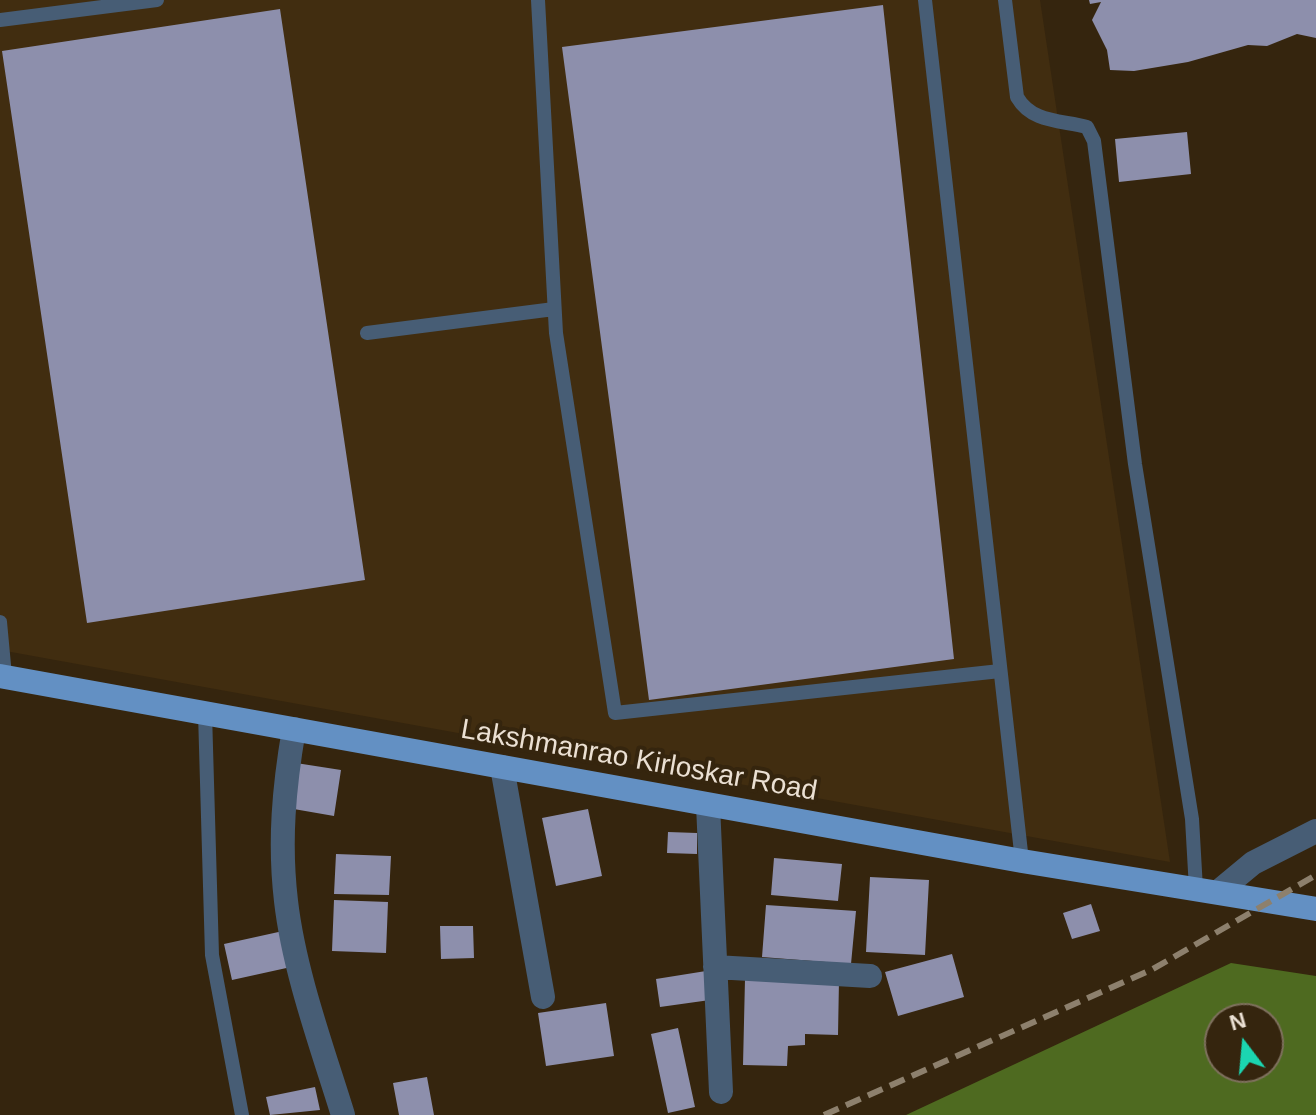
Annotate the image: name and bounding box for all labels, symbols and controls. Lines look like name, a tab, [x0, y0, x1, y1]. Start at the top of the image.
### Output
street label: Lakshmanrao Kirloskar Road	[458, 713, 820, 809]
north arrow	[1204, 1003, 1284, 1083]
text: N	[1227, 1007, 1249, 1036]

